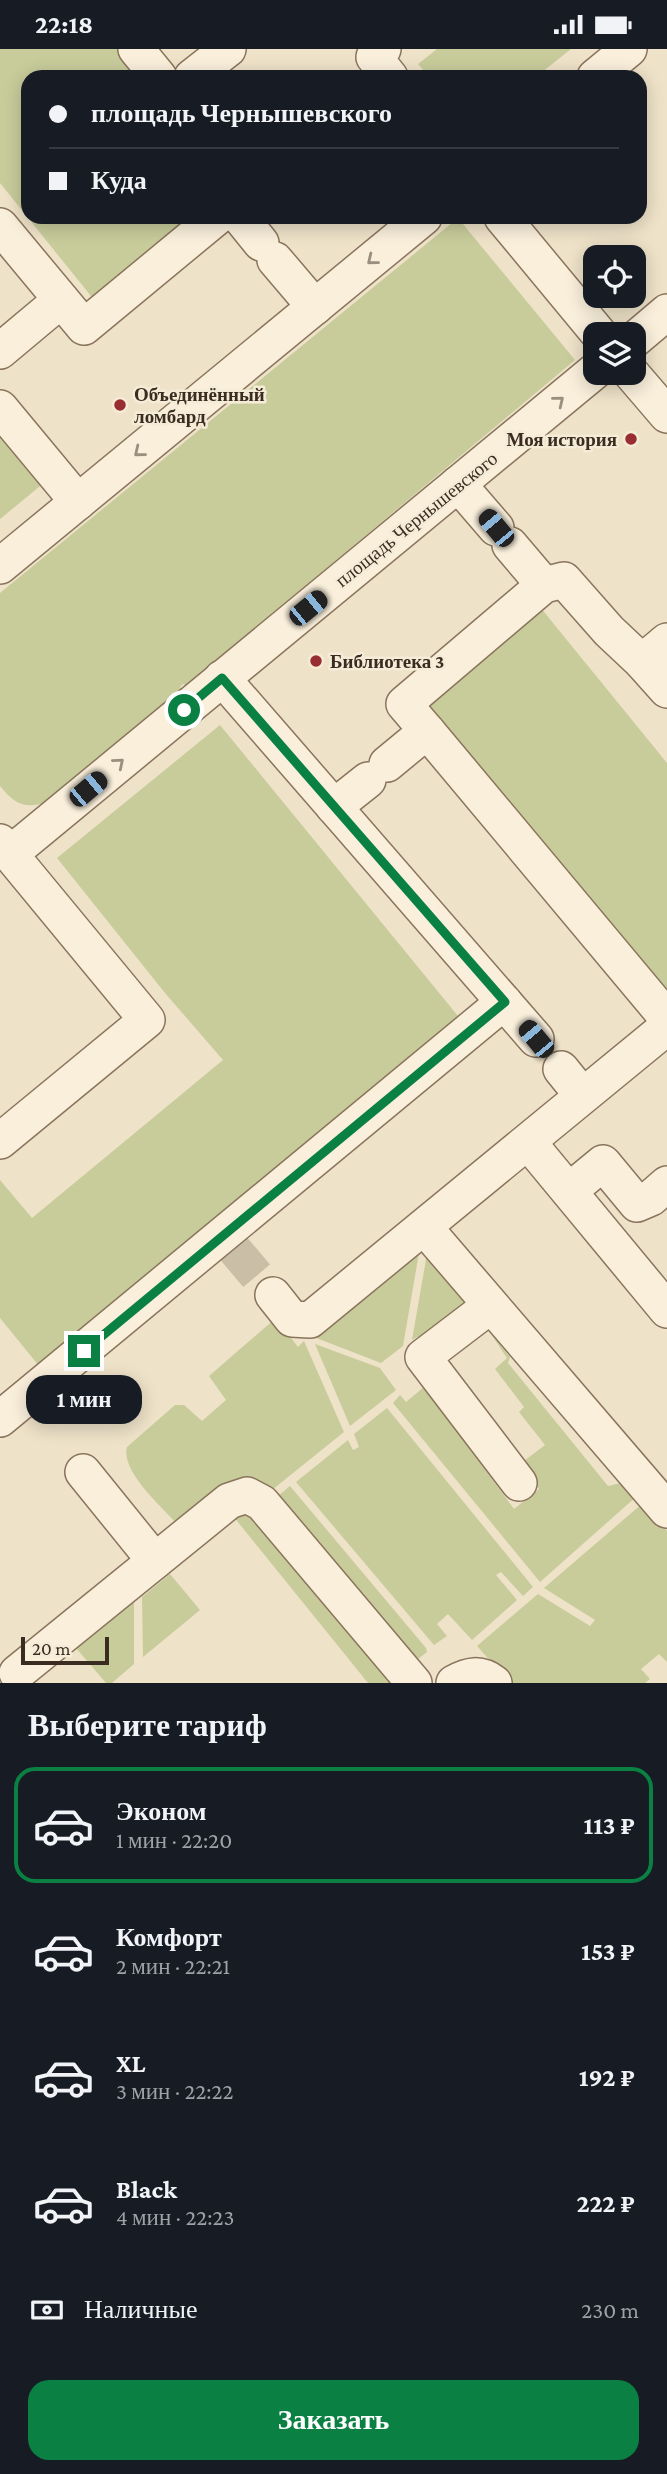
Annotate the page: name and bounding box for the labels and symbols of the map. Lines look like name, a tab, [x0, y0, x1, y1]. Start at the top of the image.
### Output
one-way arrow	[367, 252, 379, 265]
place label: Объединённый ломбард	[134, 384, 265, 427]
marker: Объединённый ломбард	[112, 397, 128, 413]
one-way arrow	[551, 397, 564, 409]
place label: Моя история	[506, 429, 617, 450]
marker: Моя история	[623, 431, 639, 447]
one-way arrow	[135, 444, 148, 456]
street label: площадь Чернышевского	[331, 448, 502, 591]
car	[475, 505, 518, 551]
car	[286, 587, 331, 629]
place label: Библиотека 3	[330, 651, 444, 672]
marker: Библиотека 3	[308, 653, 324, 669]
route start	[168, 694, 200, 726]
one-way arrow	[111, 759, 123, 772]
car	[66, 767, 111, 811]
car	[515, 1016, 558, 1062]
route end	[68, 1335, 100, 1367]
callout: 1 мин	[26, 1375, 142, 1425]
scale bar	[21, 1634, 108, 1666]

